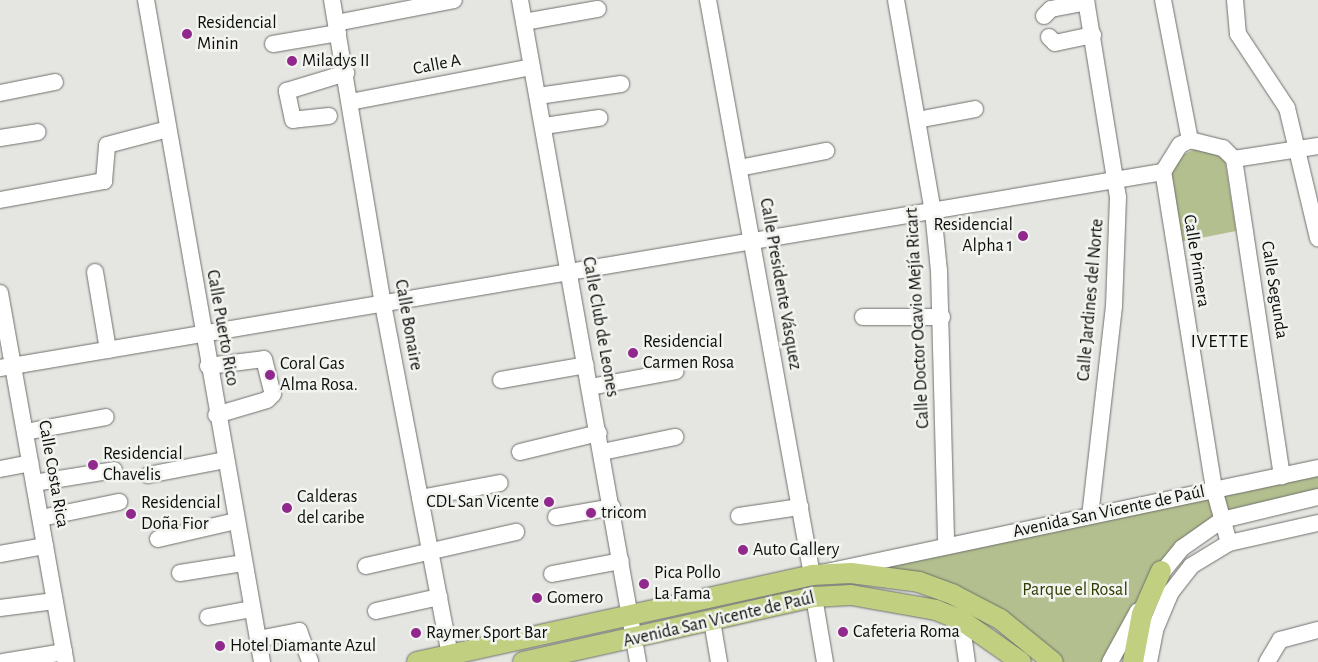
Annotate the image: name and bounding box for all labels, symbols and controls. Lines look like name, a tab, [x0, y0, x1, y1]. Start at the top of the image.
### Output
place label: Residencial Minin	[197, 13, 277, 56]
marker: Residencial Minin	[181, 28, 193, 40]
place label: Miladys II	[302, 50, 370, 72]
street label: Calle A	[411, 50, 463, 80]
marker: Miladys II	[286, 55, 298, 67]
street label: Calle Presidente Vásquez	[754, 196, 806, 372]
street label: Calle Doctor Ocavio Mejía Ricart	[901, 207, 935, 429]
street label: Calle Primera	[1178, 213, 1214, 309]
place label: Residencial Alpha 1	[933, 215, 1013, 258]
street label: Calle Jardines del Norte	[1073, 218, 1109, 382]
marker: Residencial Alpha 1	[1017, 230, 1029, 242]
street label: Calle Segunda	[1256, 240, 1292, 340]
street label: Calle Club de Leones	[577, 255, 623, 399]
street label: Calle Puerto Rico	[201, 268, 243, 388]
street label: Calle Bonaire	[389, 278, 427, 372]
district label: IVETTE	[1190, 331, 1250, 353]
place label: Residencial Carmen Rosa	[643, 332, 734, 374]
marker: Residencial Carmen Rosa	[627, 347, 639, 359]
place label: Coral Gas Alma Rosa.	[280, 354, 358, 396]
marker: Coral Gas Alma Rosa.	[264, 369, 276, 381]
street label: Calle Costa Rica	[33, 419, 73, 529]
place label: Residencial Chavelis	[103, 444, 183, 486]
marker: Residencial Chavelis	[87, 459, 99, 471]
street label: Avenida San Vicente de Paúl	[1011, 481, 1207, 543]
place label: Calderas del caribe	[297, 487, 365, 530]
place label: CDL San Vicente	[426, 491, 539, 513]
place label: Residencial Doña Fior	[141, 493, 221, 536]
marker: CDL San Vicente	[543, 496, 555, 508]
marker: Calderas del caribe	[281, 502, 293, 514]
place label: tricom	[601, 502, 647, 524]
marker: tricom	[585, 507, 597, 519]
marker: Residencial Doña Fior	[125, 508, 137, 520]
place label: Auto Gallery	[753, 539, 839, 561]
marker: Auto Gallery	[737, 544, 749, 556]
place label: Pica Pollo La Fama	[654, 563, 721, 606]
marker: Pica Pollo La Fama	[638, 578, 650, 590]
park label: Parque el Rosal	[1022, 579, 1128, 601]
place label: Gomero	[547, 587, 603, 609]
street label: Avenida San Vicente de Paúl	[621, 587, 817, 653]
marker: Gomero	[531, 592, 543, 604]
place label: Cafeteria Roma	[853, 621, 960, 643]
place label: Raymer Sport Bar	[426, 622, 547, 644]
marker: Cafeteria Roma	[837, 626, 849, 638]
marker: Raymer Sport Bar	[410, 627, 422, 639]
place label: Hotel Diamante Azul	[230, 635, 376, 657]
marker: Hotel Diamante Azul	[214, 640, 226, 652]

